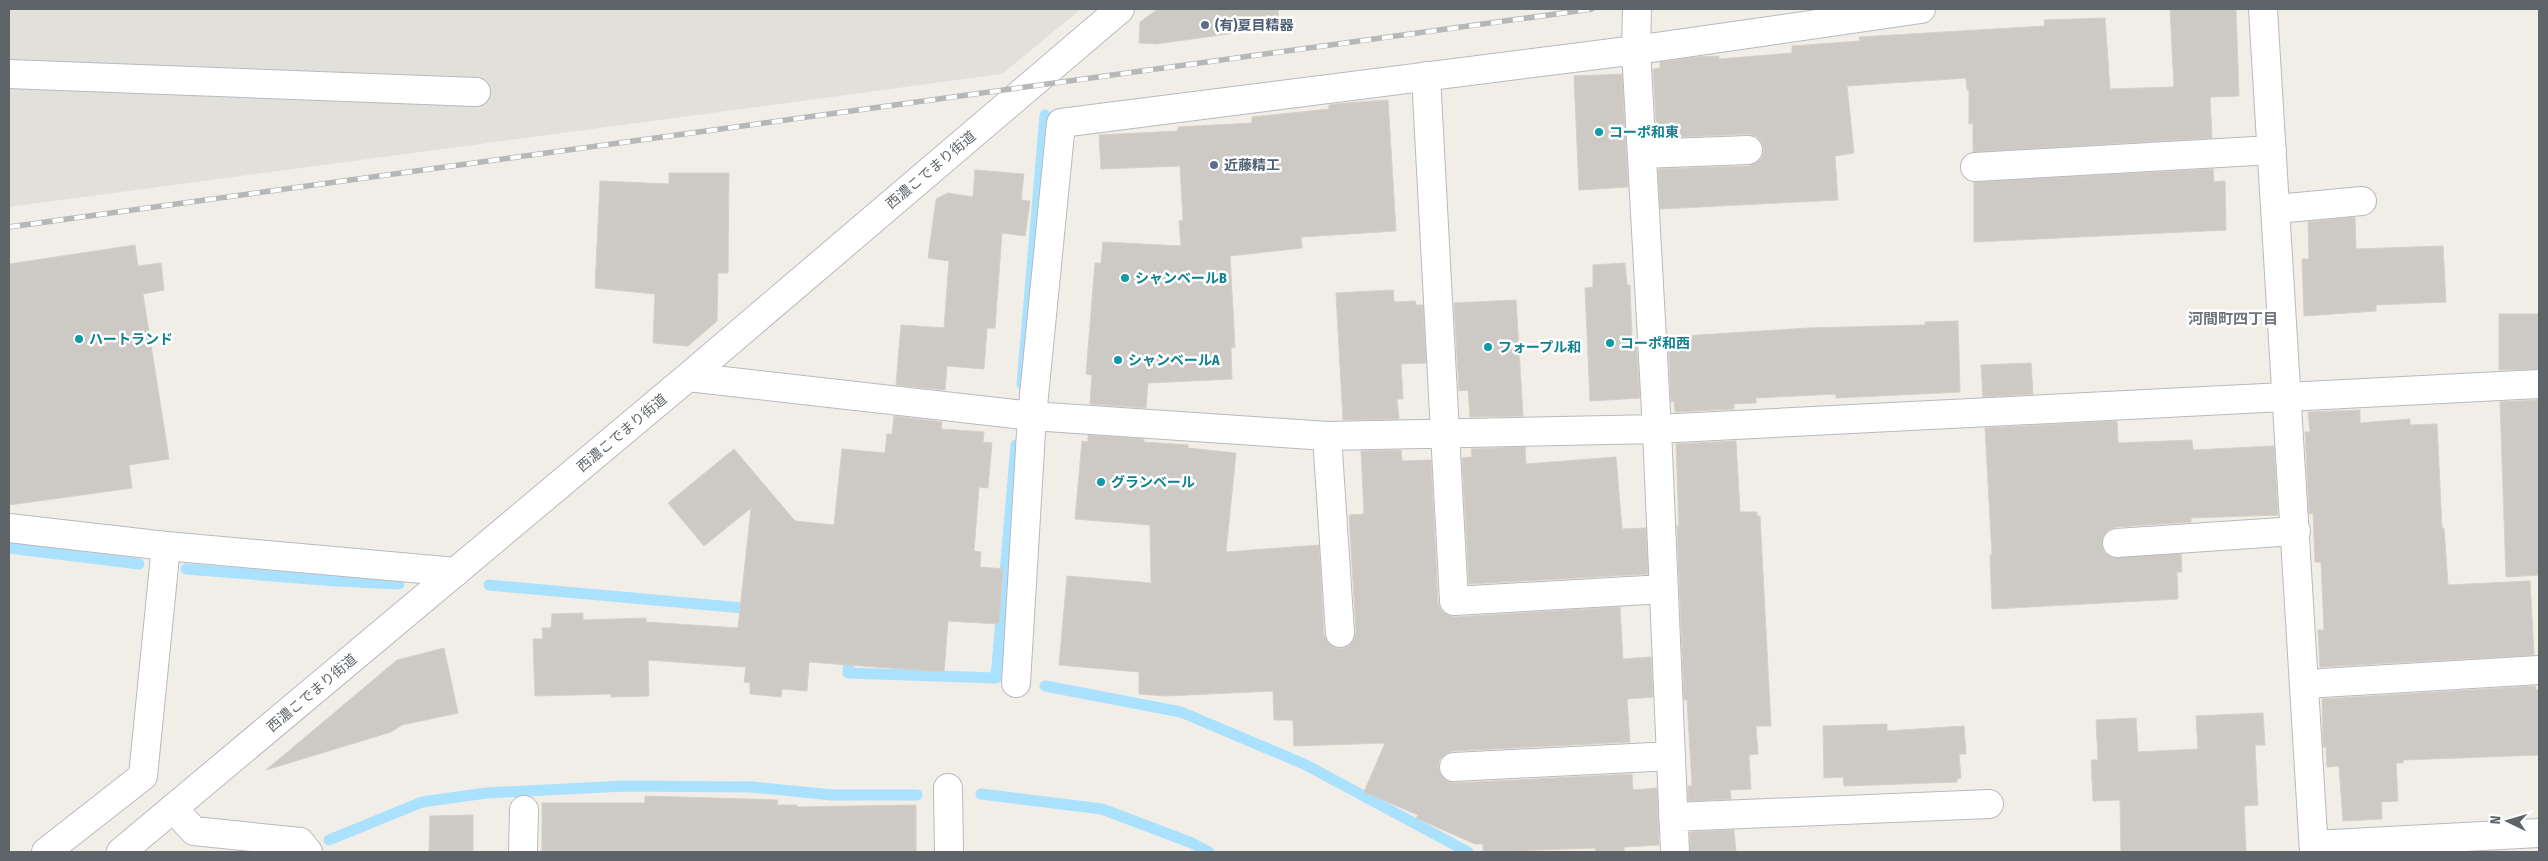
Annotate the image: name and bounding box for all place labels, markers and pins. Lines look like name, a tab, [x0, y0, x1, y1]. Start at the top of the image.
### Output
place label: (有)夏目精器	[1215, 17, 1294, 34]
marker: (有)夏目精器	[1199, 19, 1211, 31]
place label: コーポ和東	[1609, 124, 1679, 141]
marker: コーポ和東	[1593, 126, 1605, 138]
place label: 近藤精工	[1224, 157, 1280, 174]
marker: 近藤精工	[1208, 159, 1220, 171]
place label: シャンベールB	[1135, 270, 1227, 287]
marker: シャンベールB	[1119, 272, 1131, 284]
place label: ハートランド	[89, 331, 173, 348]
marker: ハートランド	[73, 333, 85, 345]
place label: コーポ和西	[1620, 335, 1690, 352]
marker: コーポ和西	[1604, 337, 1616, 349]
place label: フォープル和	[1498, 339, 1581, 356]
marker: フォープル和	[1482, 341, 1494, 353]
place label: シャンベールA	[1128, 352, 1220, 369]
marker: シャンベールA	[1112, 354, 1124, 366]
place label: グランベール	[1111, 474, 1195, 491]
marker: グランベール	[1095, 476, 1107, 488]

